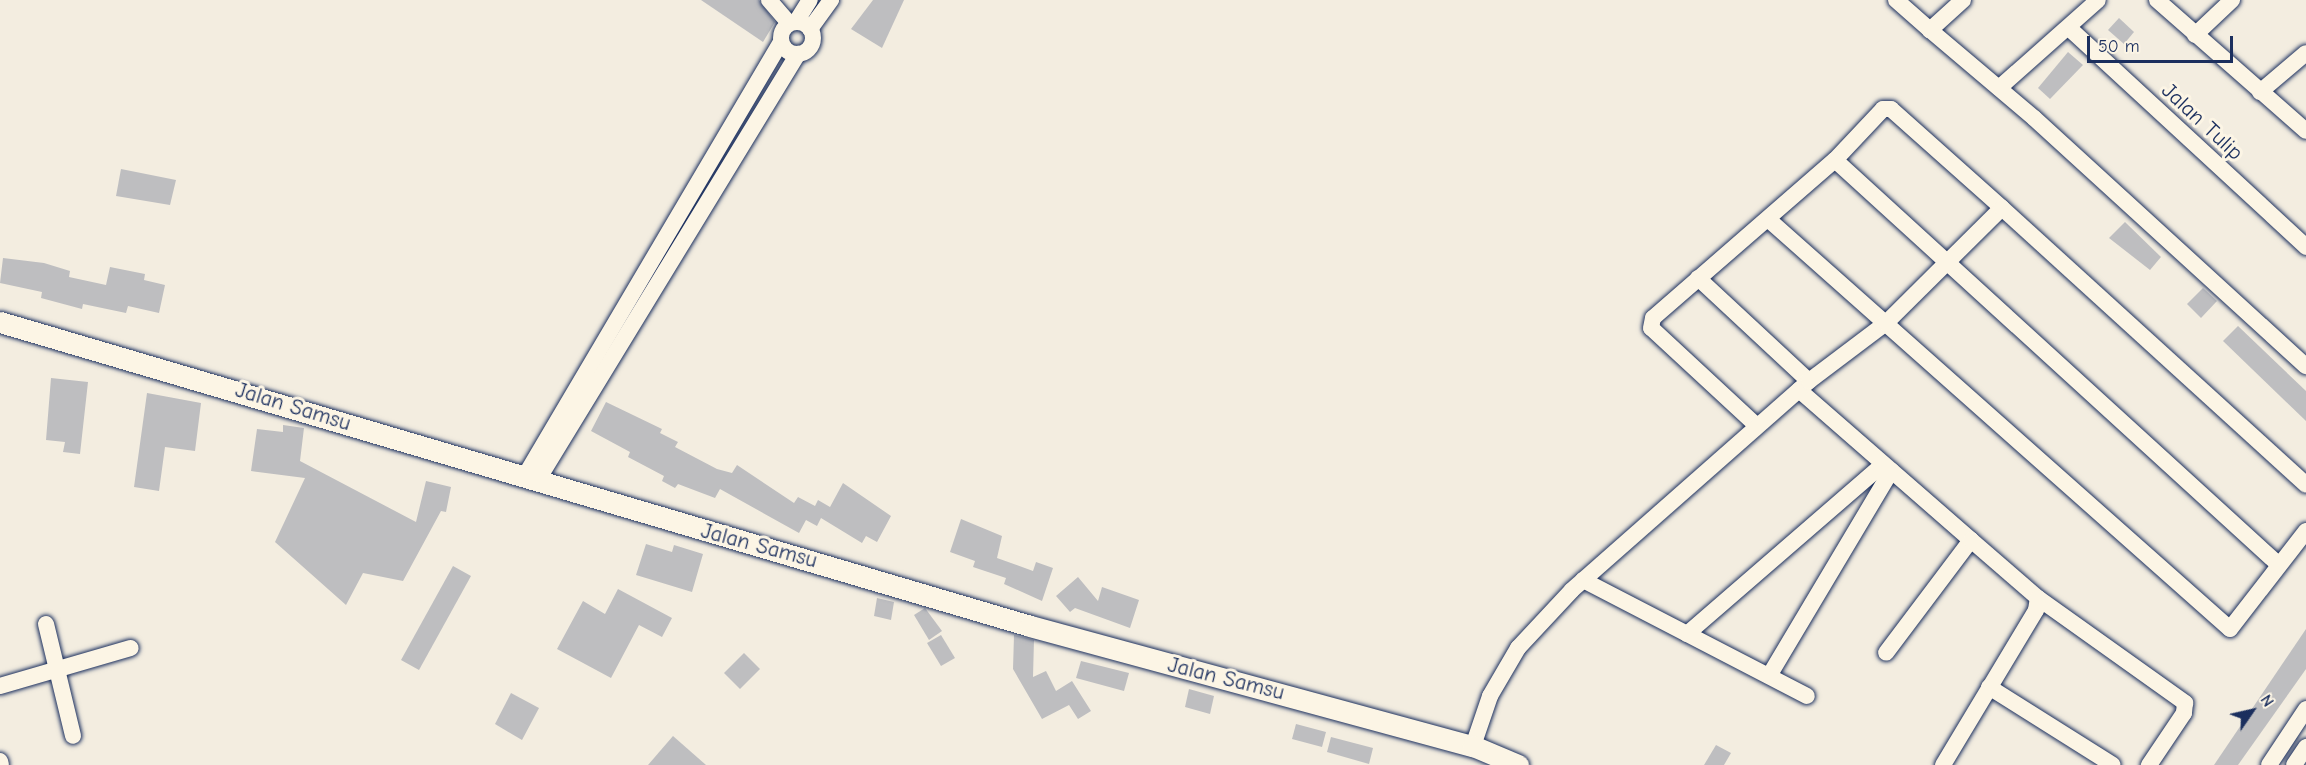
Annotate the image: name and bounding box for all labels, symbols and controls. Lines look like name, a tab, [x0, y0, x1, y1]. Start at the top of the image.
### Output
scale bar	[2090, 24, 2236, 62]
text: 50 m	[2098, 36, 2140, 57]
street label: Jalan Tulip	[2156, 78, 2248, 166]
street label: Jalan Samsu	[232, 377, 354, 437]
street label: Jalan Samsu	[698, 518, 820, 574]
street label: Jalan Samsu	[1165, 652, 1287, 706]
north arrow	[2222, 681, 2282, 741]
text: N	[2257, 692, 2277, 710]

